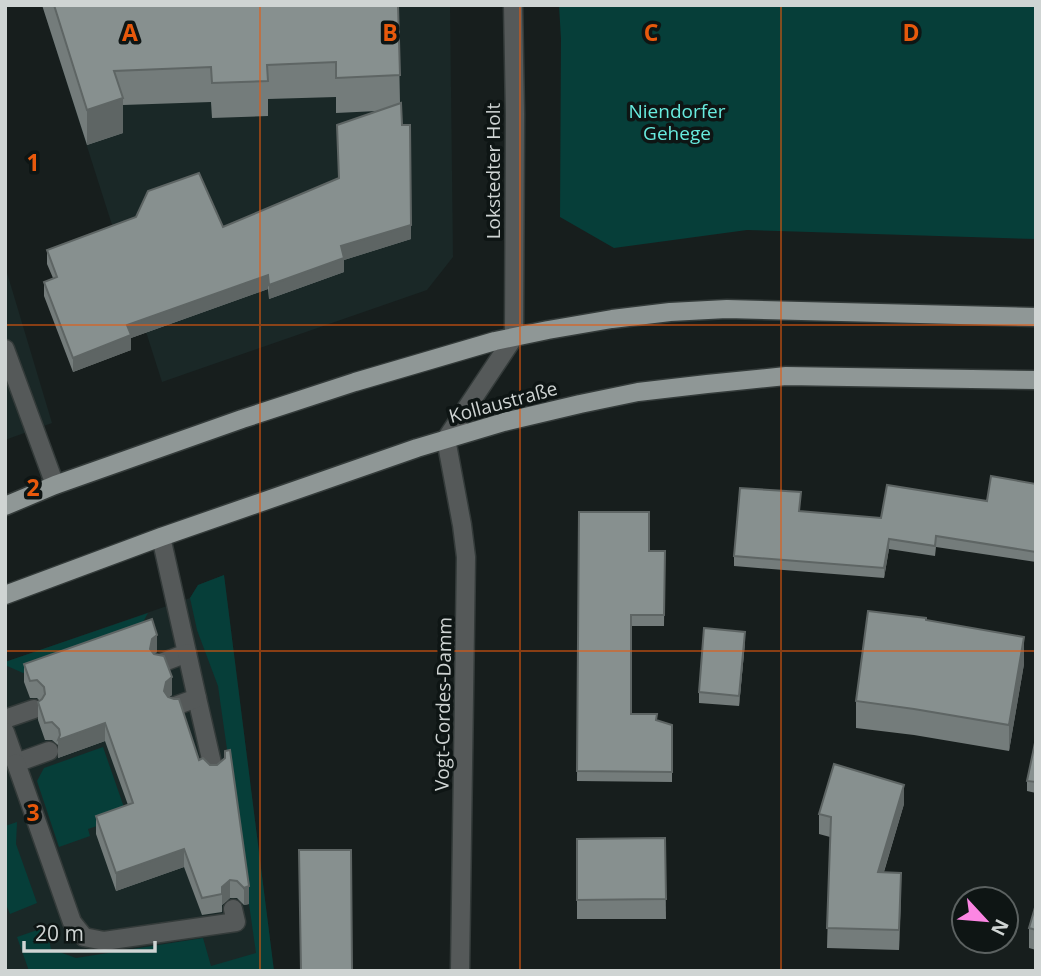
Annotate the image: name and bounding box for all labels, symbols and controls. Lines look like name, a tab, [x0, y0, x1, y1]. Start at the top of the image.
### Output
text: A	[122, 16, 138, 48]
text: B	[382, 16, 398, 48]
text: C	[644, 16, 658, 48]
text: D	[902, 16, 920, 48]
park label: Niendorfer Gehege	[628, 98, 726, 146]
street label: Lokstedter Holt	[480, 102, 506, 239]
text: 1	[26, 146, 40, 178]
street label: Kollaustraße	[446, 375, 560, 429]
text: 2	[26, 471, 40, 503]
street label: Vogt-Cordes-Damm	[428, 617, 458, 791]
text: 3	[26, 796, 40, 828]
north arrow	[950, 885, 1020, 955]
scale bar	[24, 909, 156, 953]
text: N	[985, 915, 1015, 940]
text: 20 m	[35, 919, 84, 947]

